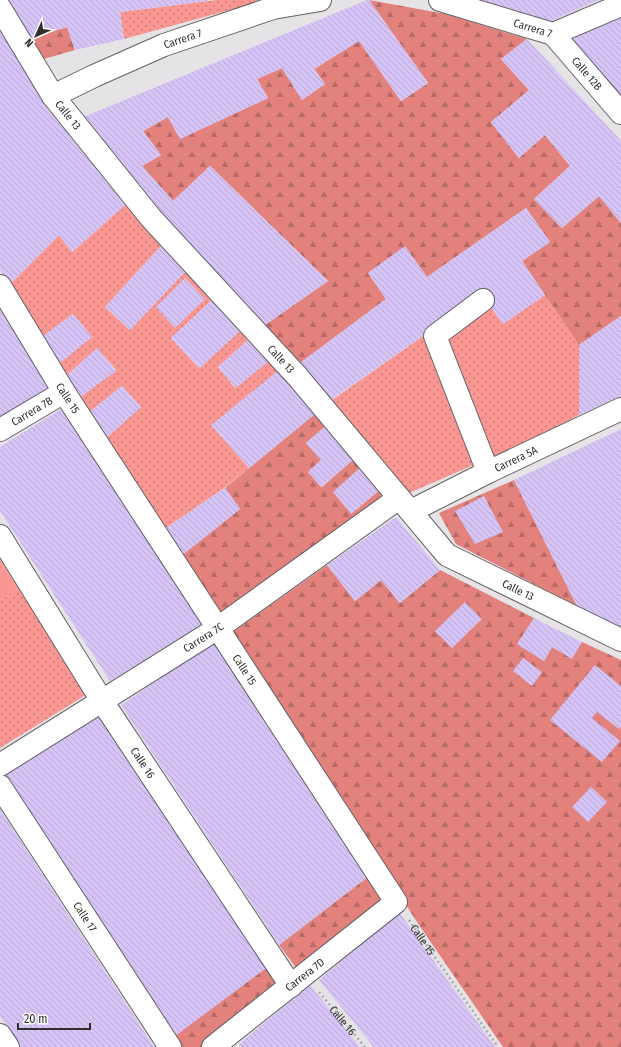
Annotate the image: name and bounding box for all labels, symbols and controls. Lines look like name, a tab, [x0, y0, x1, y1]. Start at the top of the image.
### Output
north arrow	[16, 16, 56, 56]
street label: Carrera 7	[512, 16, 554, 40]
street label: Carrera 7	[162, 26, 204, 51]
text: N	[22, 36, 36, 50]
street label: Calle 12B	[569, 54, 605, 93]
street label: Calle 13	[53, 98, 84, 132]
street label: Calle 13	[265, 342, 297, 376]
street label: Calle 15	[53, 380, 83, 416]
street label: Carrera 7B	[9, 394, 55, 428]
street label: Carrera 5A	[492, 443, 539, 475]
street label: Calle 13	[500, 576, 536, 603]
street label: Carrera 7C	[181, 620, 226, 655]
street label: Calle 15	[230, 652, 259, 687]
street label: Calle 16	[128, 745, 158, 781]
street label: Calle 17	[71, 899, 100, 935]
street label: Calle 15	[408, 922, 438, 957]
street label: Carrera 7D	[283, 956, 327, 994]
street label: Calle 16	[327, 1003, 359, 1038]
scale bar	[18, 1005, 90, 1031]
text: 20 m	[24, 1012, 48, 1026]

